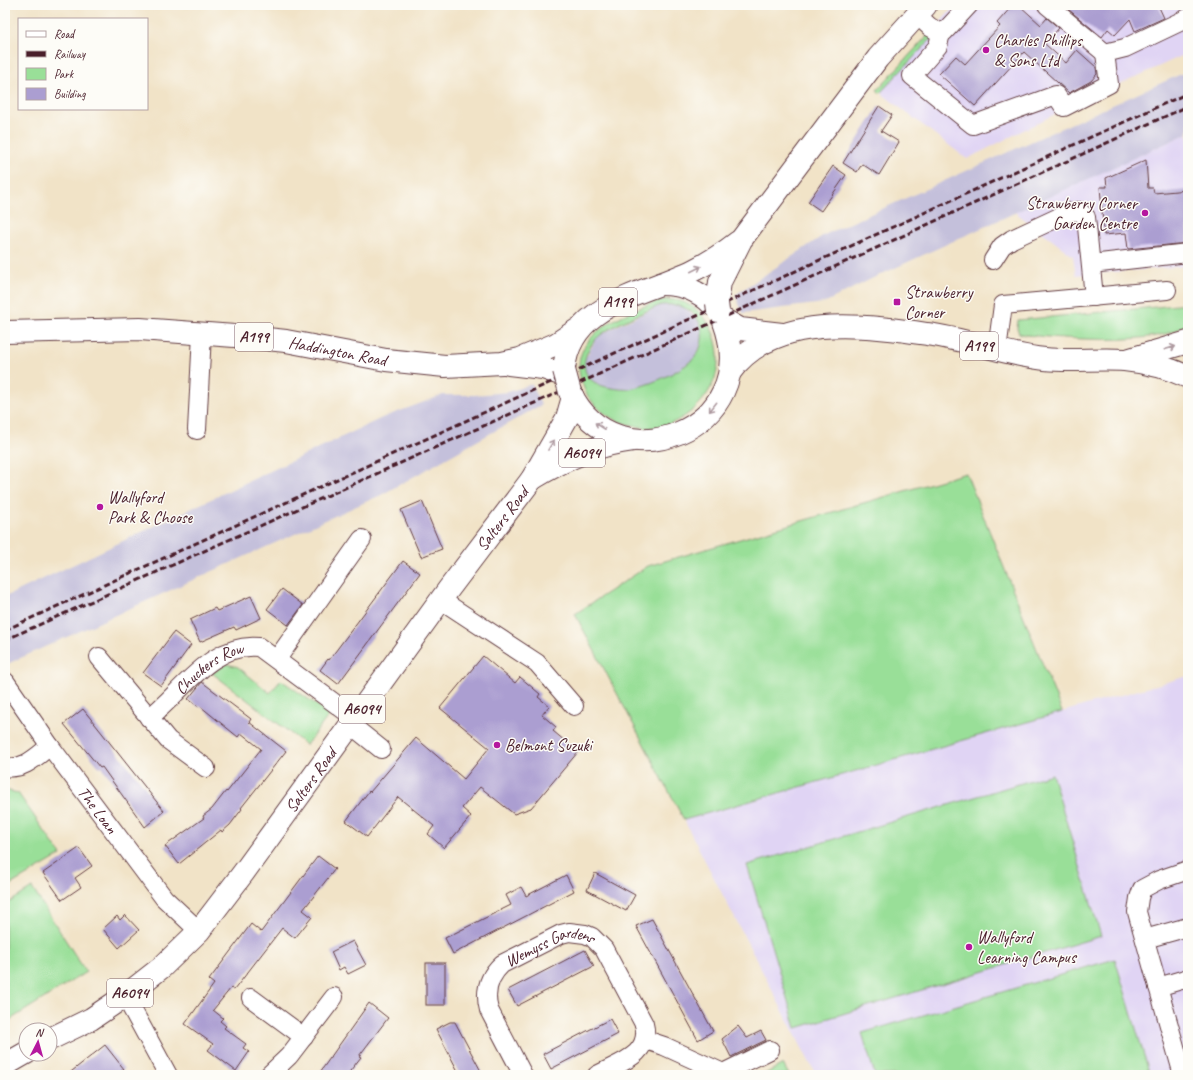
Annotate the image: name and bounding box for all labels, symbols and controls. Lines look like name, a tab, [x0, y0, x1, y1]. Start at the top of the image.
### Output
legend	[18, 18, 148, 110]
text: Road	[54, 26, 76, 42]
place label: Charles Phillips & Sons Ltd	[994, 30, 1084, 71]
marker: Charles Phillips & Sons Ltd	[981, 45, 991, 55]
text: Railway	[54, 46, 86, 62]
text: Park	[54, 66, 75, 82]
text: Building	[54, 86, 86, 102]
place label: Strawberry Corner Garden Centre	[1026, 193, 1139, 234]
marker: Strawberry Corner Garden Centre	[1140, 208, 1150, 218]
one-way arrow	[690, 265, 702, 272]
place label: Strawberry Corner	[905, 282, 974, 323]
road number: A199	[599, 288, 637, 316]
marker: Strawberry Corner	[892, 297, 902, 307]
road number: A199	[235, 323, 273, 351]
street label: Haddington Road	[287, 331, 391, 371]
road number: A199	[960, 332, 998, 360]
one-way arrow	[1163, 344, 1176, 351]
one-way arrow	[709, 402, 718, 413]
one-way arrow	[595, 422, 606, 430]
road number: A6094	[559, 439, 605, 467]
one-way arrow	[547, 440, 555, 451]
street label: Salters Road	[471, 480, 535, 555]
place label: Wallyford Park & Choose	[108, 487, 193, 528]
marker: Wallyford Park & Choose	[95, 502, 105, 512]
street label: Chuckers Row	[170, 637, 246, 699]
road number: A6094	[339, 695, 385, 723]
place label: Belmont Suzuki	[505, 735, 594, 756]
marker: Belmont Suzuki	[492, 740, 502, 750]
street label: Salters Road	[280, 741, 343, 816]
street label: The Loan	[73, 782, 123, 838]
street label: Wemyss Gardens	[501, 921, 602, 971]
place label: Wallyford Learning Campus	[977, 927, 1078, 968]
marker: Wallyford Learning Campus	[964, 942, 974, 952]
road number: A6094	[107, 979, 153, 1007]
north arrow	[18, 1022, 58, 1062]
text: N	[35, 1025, 45, 1040]

